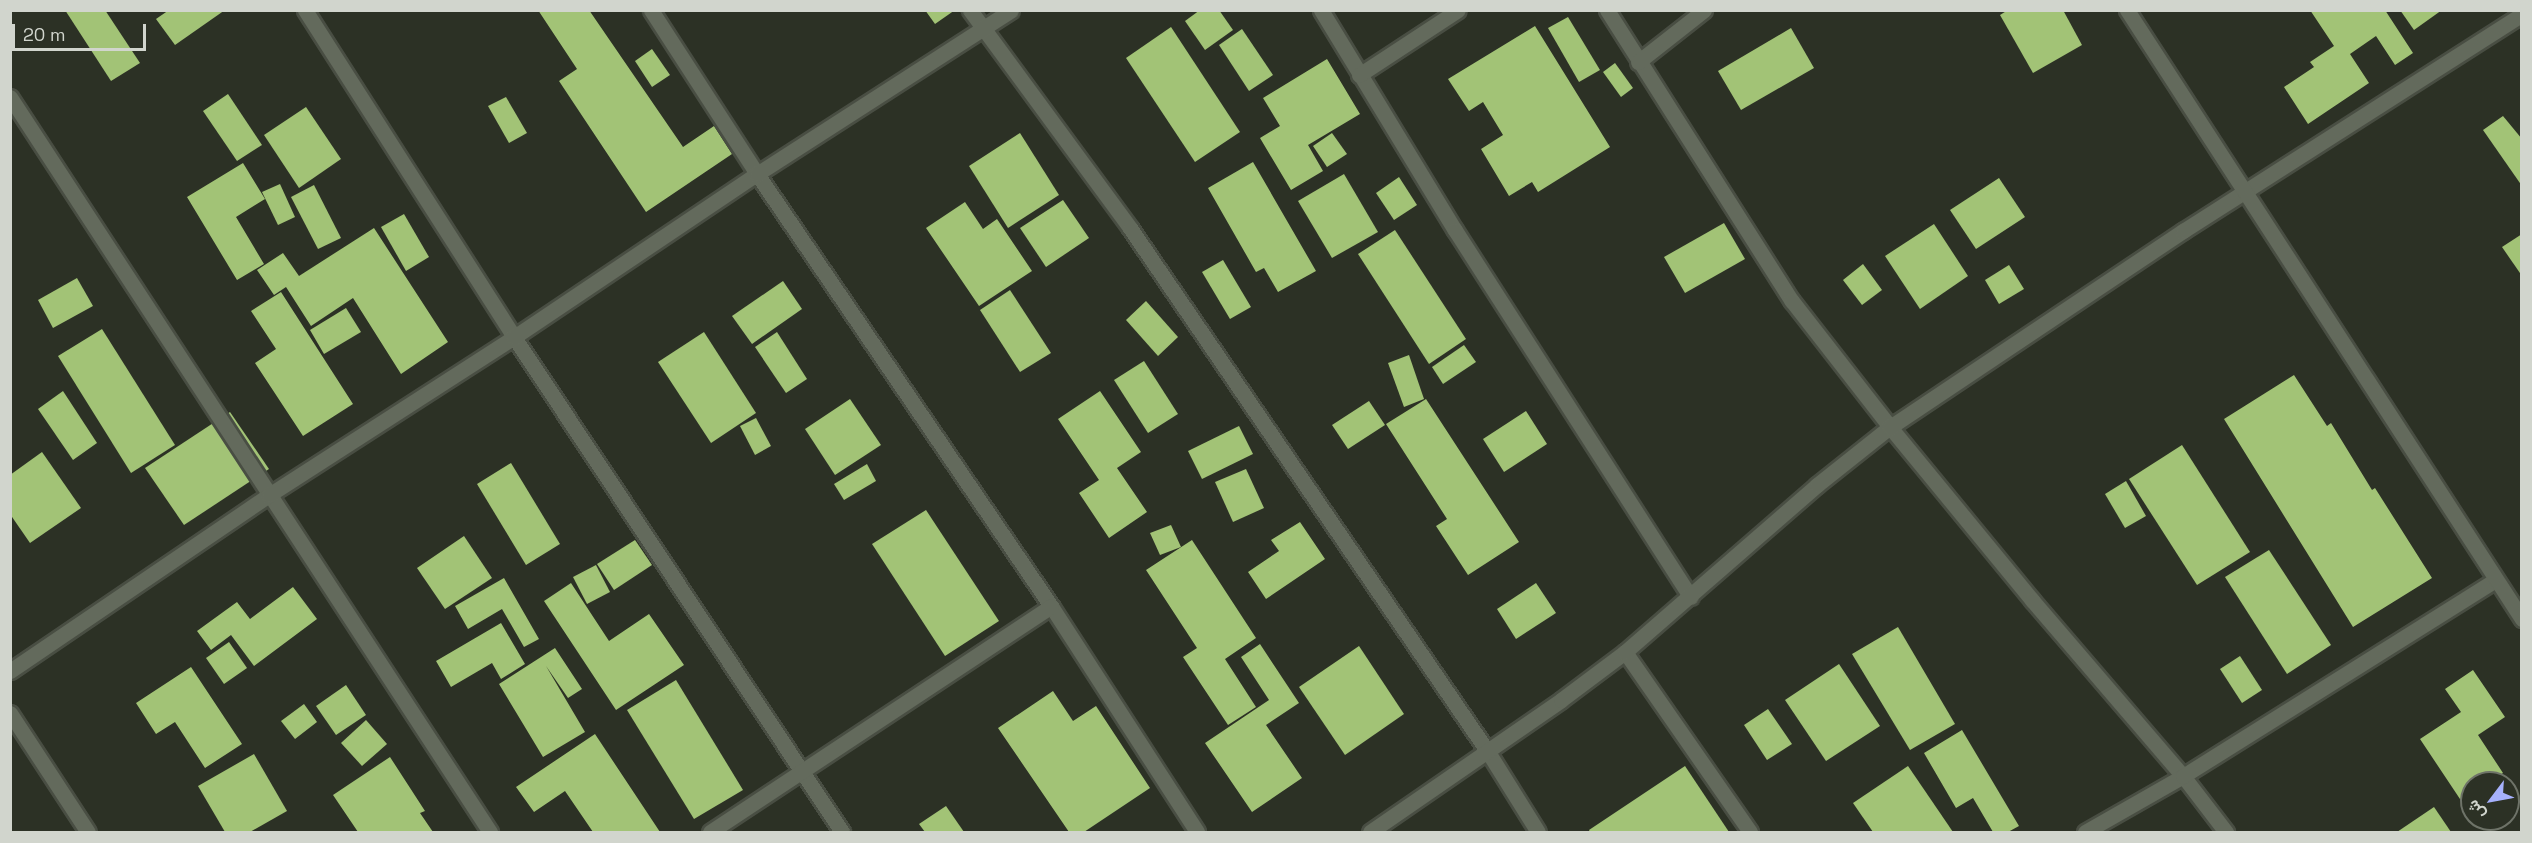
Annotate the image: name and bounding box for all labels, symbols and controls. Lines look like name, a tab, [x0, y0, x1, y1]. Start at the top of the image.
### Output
scale bar	[15, 12, 148, 50]
text: 20 m	[23, 23, 66, 46]
north arrow	[2460, 771, 2520, 831]
text: ش	[2462, 796, 2490, 823]

